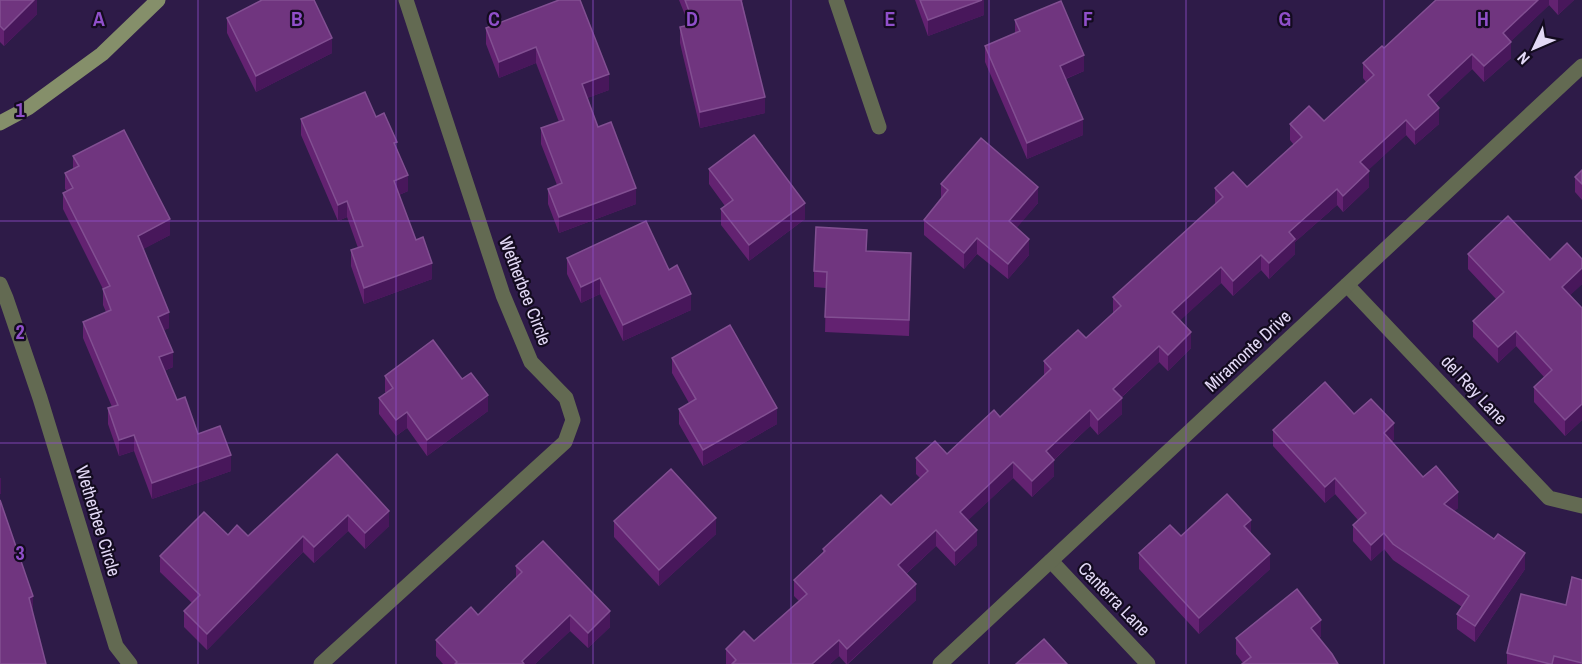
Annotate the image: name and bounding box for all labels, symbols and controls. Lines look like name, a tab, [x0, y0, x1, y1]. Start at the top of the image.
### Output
text: A	[93, 5, 105, 32]
text: B	[291, 5, 303, 32]
text: C	[488, 5, 500, 32]
text: D	[686, 5, 698, 32]
text: E	[885, 5, 896, 32]
text: F	[1083, 5, 1093, 32]
text: G	[1279, 5, 1291, 32]
text: H	[1477, 5, 1489, 32]
north arrow	[1504, 18, 1564, 78]
text: N	[1512, 47, 1534, 69]
text: 1	[15, 96, 25, 123]
street label: Wetherbee Circle	[493, 233, 558, 349]
street label: Miramonte Drive	[1199, 304, 1296, 397]
text: 2	[15, 318, 25, 345]
street label: del Rey Lane	[1436, 349, 1513, 430]
street label: Wetherbee Circle	[70, 462, 127, 579]
text: 3	[15, 539, 25, 566]
street label: Canterra Lane	[1073, 556, 1156, 641]

